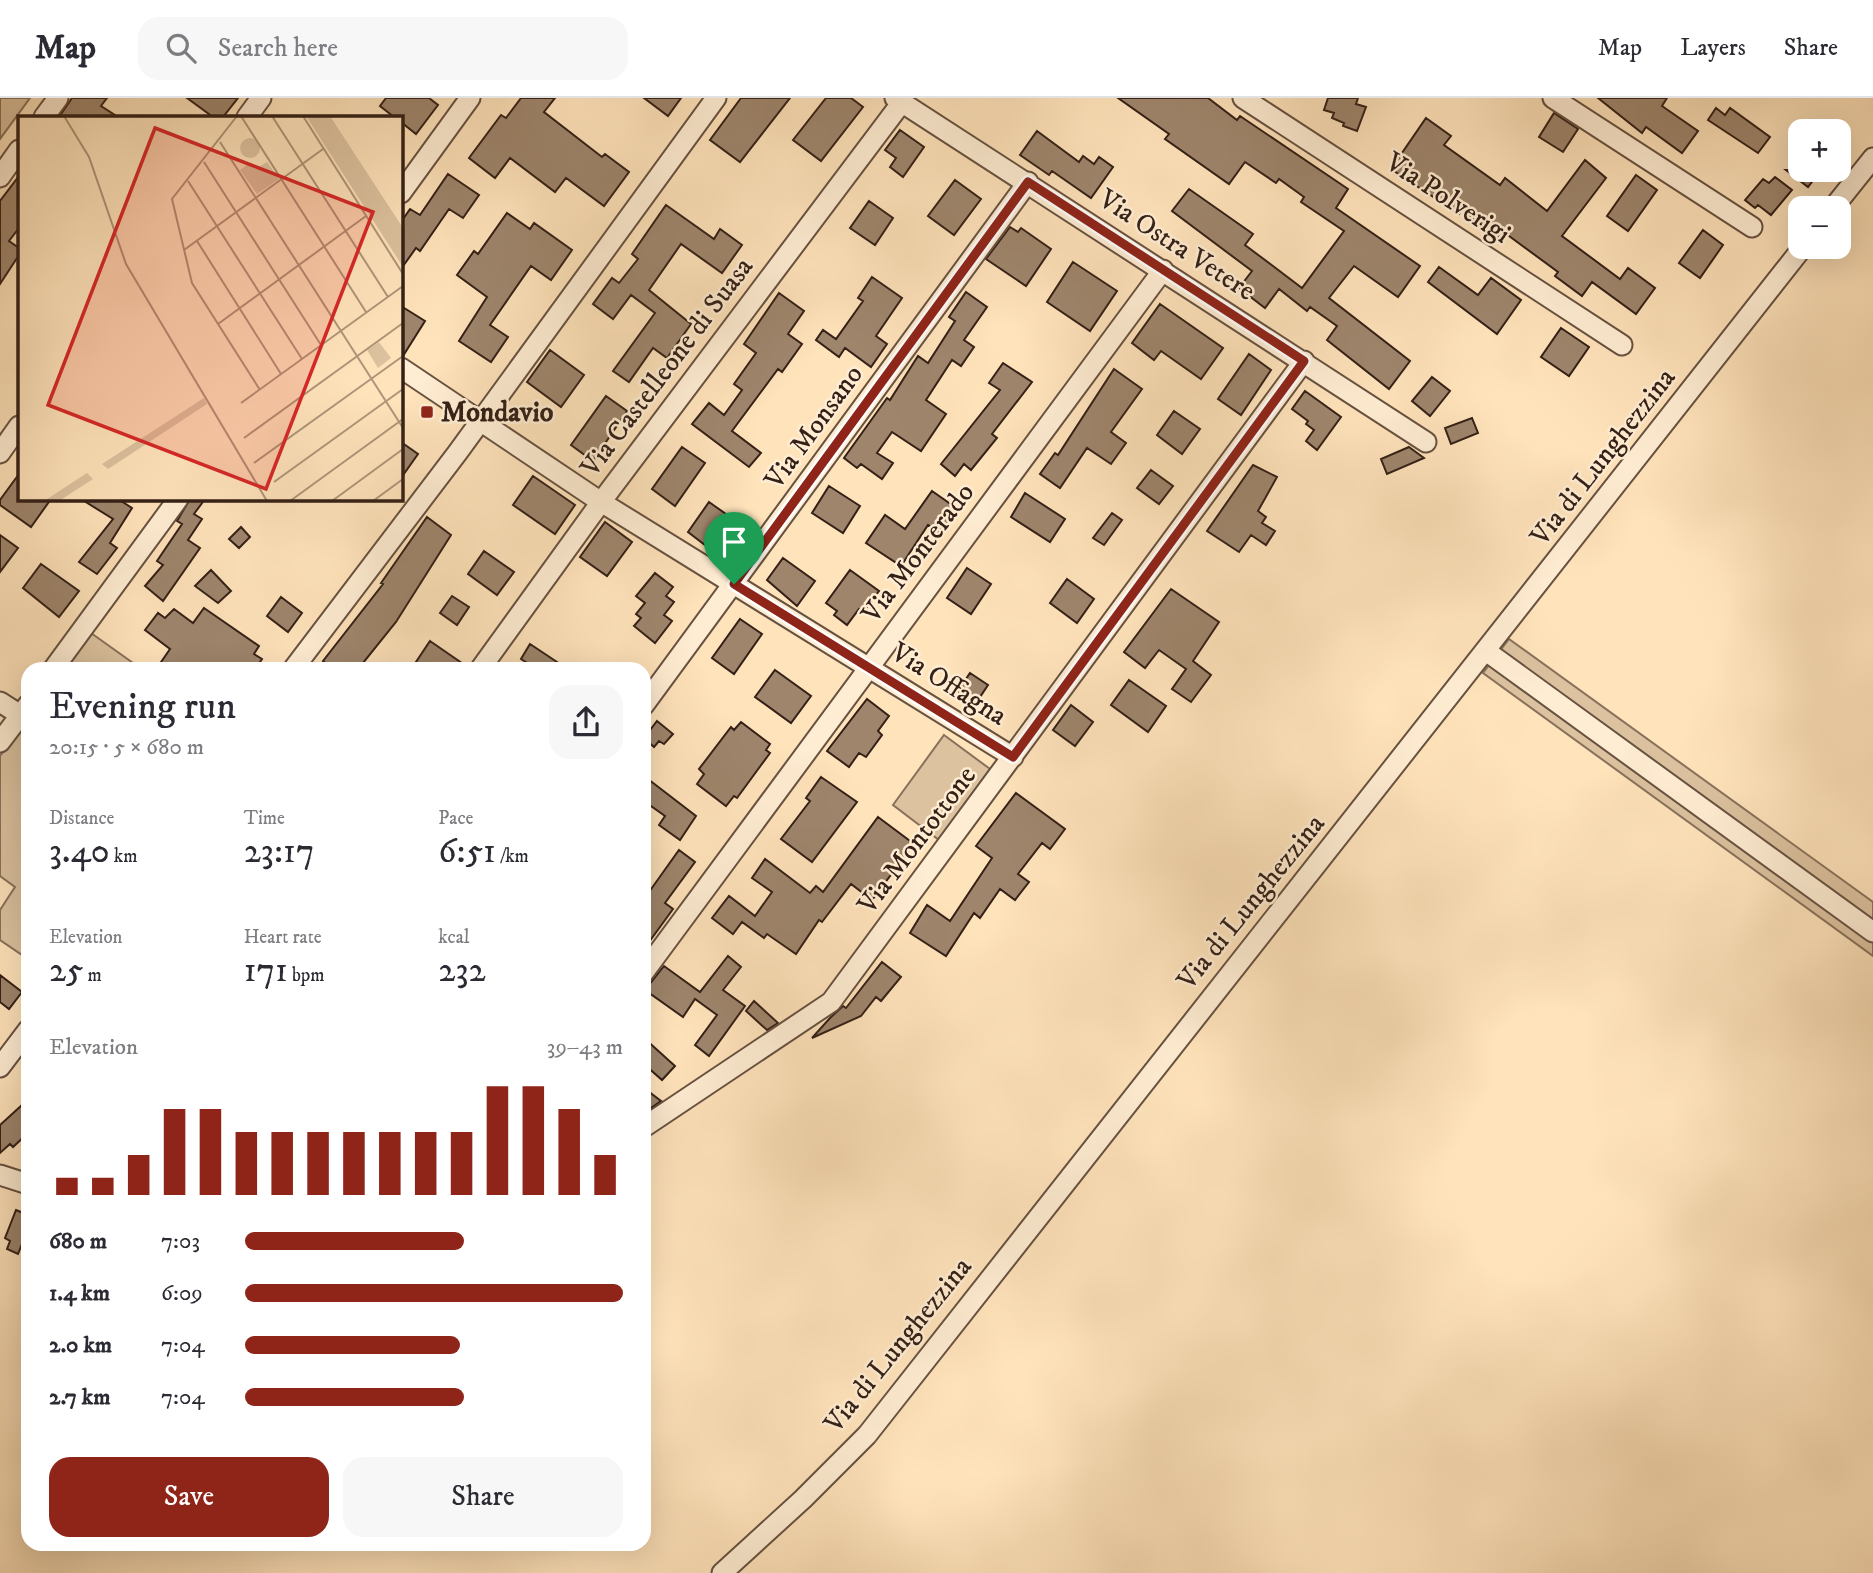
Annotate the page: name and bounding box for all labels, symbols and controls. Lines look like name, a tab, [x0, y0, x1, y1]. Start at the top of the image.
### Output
search box	[138, 17, 628, 80]
text: Map	[35, 28, 96, 69]
icon: search	[162, 29, 200, 67]
text: Search here	[218, 32, 338, 65]
text: Map	[1598, 33, 1642, 63]
text: Layers	[1680, 33, 1746, 63]
text: Share	[1784, 33, 1838, 63]
inset map	[18, 116, 402, 500]
map controls	[1788, 119, 1851, 259]
button: +	[1788, 119, 1851, 182]
street label: Via Polverigi	[1378, 144, 1517, 251]
street label: Via Ostra Vetere	[1091, 181, 1262, 309]
button: −	[1788, 196, 1851, 259]
street label: Via Castelleone di Suasa	[572, 250, 761, 484]
street label: Via Monsano	[757, 358, 871, 497]
street label: Via di Lunghezzina	[1522, 361, 1683, 554]
place label: Mondavio	[441, 395, 554, 430]
marker: Mondavio	[419, 404, 435, 420]
street label: Via Monterado	[853, 476, 982, 631]
pin	[704, 512, 764, 584]
icon: arrive	[715, 523, 753, 561]
street label: Via Offagna	[884, 634, 1014, 733]
text: Evening run	[49, 683, 236, 731]
button: share	[549, 685, 623, 759]
text: 20:15 · 5 × 680 m	[49, 733, 204, 762]
street label: Via Montottone	[849, 759, 984, 922]
text: Distance	[49, 807, 114, 830]
text: Time	[244, 807, 285, 830]
text: Pace	[438, 807, 473, 830]
street label: Via di Lunghezzina	[1169, 807, 1333, 998]
text: 3.40	[49, 830, 110, 874]
text: 23:17	[244, 830, 314, 874]
text: 6:51	[438, 830, 496, 874]
text: km	[110, 845, 137, 868]
text: /km	[496, 845, 529, 868]
text: Elevation	[49, 926, 123, 949]
text: Heart rate	[244, 926, 322, 949]
text: kcal	[438, 926, 470, 949]
text: 25	[49, 949, 83, 993]
text: 171	[244, 949, 288, 993]
text: 232	[438, 949, 486, 993]
text: m	[83, 964, 102, 987]
text: bpm	[288, 964, 325, 987]
text: Elevation	[49, 1033, 138, 1062]
text: 39–43 m	[547, 1033, 623, 1062]
text: 680 m	[49, 1227, 107, 1256]
text: 7:03	[161, 1227, 200, 1256]
street label: Via di Lunghezzina	[816, 1250, 980, 1441]
text: 1.4 km	[49, 1279, 110, 1308]
text: 6:09	[161, 1279, 203, 1308]
text: 2.0 km	[49, 1331, 112, 1360]
text: 7:04	[161, 1331, 205, 1360]
text: 2.7 km	[49, 1383, 110, 1412]
text: 7:04	[161, 1383, 205, 1412]
button: Save	[49, 1457, 329, 1537]
button: Share	[343, 1457, 623, 1537]

